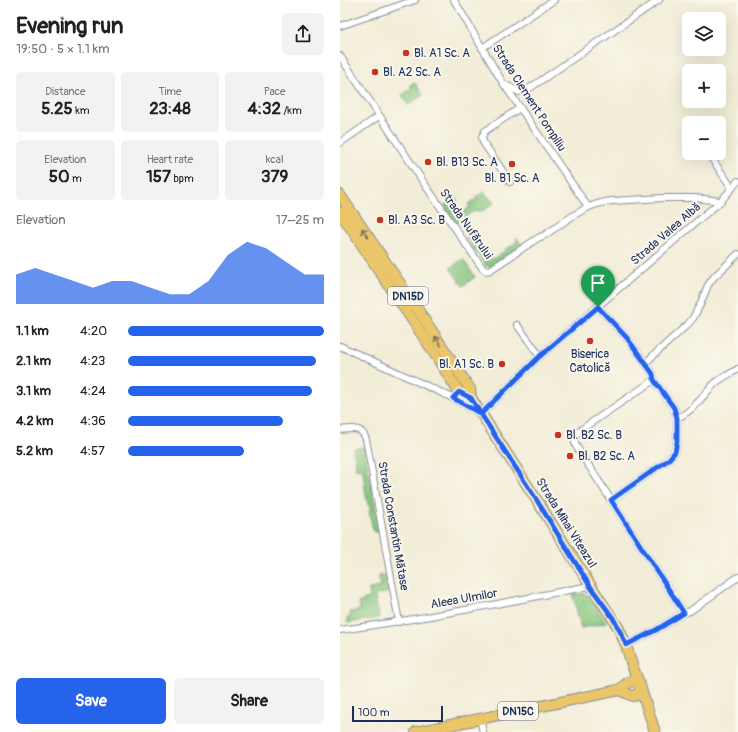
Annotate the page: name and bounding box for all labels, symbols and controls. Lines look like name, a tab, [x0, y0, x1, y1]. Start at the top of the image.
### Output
text: Evening run	[16, 12, 124, 40]
map controls	[682, 12, 726, 160]
button: layers	[682, 12, 726, 56]
button: share	[282, 13, 324, 55]
text: 19:50 · 5 × 1.1 km	[16, 41, 110, 57]
street label: Strada Clement Pompiliu	[489, 42, 569, 154]
place label: Bl. A1 Sc. A	[414, 46, 470, 61]
marker: Bl. A1 Sc. A	[401, 48, 411, 58]
button: +	[682, 64, 726, 108]
place label: Bl. A2 Sc. A	[383, 65, 441, 80]
marker: Bl. A2 Sc. A	[370, 67, 380, 77]
text: Distance	[45, 85, 85, 98]
text: Time	[158, 85, 181, 98]
text: Pace	[264, 85, 286, 98]
text: 5.25	[41, 98, 73, 119]
text: 23:48	[149, 98, 191, 119]
text: 4:32	[248, 98, 281, 119]
text: km	[73, 104, 90, 117]
text: /km	[281, 104, 302, 117]
button: −	[682, 116, 726, 160]
text: Elevation	[44, 153, 86, 166]
text: Heart rate	[147, 153, 193, 166]
text: kcal	[266, 153, 284, 166]
place label: Bl. B13 Sc. A	[436, 155, 498, 170]
marker: Bl. B13 Sc. A	[423, 157, 433, 167]
marker: Bl. B1 Sc. A	[507, 159, 517, 169]
text: 50	[49, 166, 70, 187]
text: 157	[146, 166, 171, 187]
text: 379	[261, 166, 288, 187]
place label: Bl. B1 Sc. A	[484, 171, 540, 186]
text: m	[70, 172, 82, 185]
text: bpm	[171, 172, 194, 185]
street label: Strada Nufărului	[436, 186, 496, 262]
street label: Strada Valea Albă	[628, 199, 704, 269]
text: Elevation	[16, 212, 66, 228]
text: 17–25 m	[276, 212, 324, 228]
place label: Bl. A3 Sc. B	[388, 213, 445, 228]
marker: Bl. A3 Sc. B	[375, 215, 385, 225]
one-way arrow	[361, 228, 369, 239]
pin	[581, 266, 615, 307]
icon: arrive	[587, 272, 609, 294]
road number: DN15D	[388, 287, 428, 305]
text: 1.1 km	[16, 323, 49, 339]
text: 4:20	[80, 323, 107, 339]
one-way arrow	[434, 336, 442, 347]
marker: Biserica Catolică	[585, 336, 595, 346]
place label: Biserica Catolică	[569, 347, 611, 376]
text: 2.1 km	[16, 353, 51, 369]
text: 4:23	[80, 353, 105, 369]
place label: Bl. A1 Sc. B	[439, 357, 494, 372]
marker: Bl. A1 Sc. B	[497, 359, 507, 369]
text: 3.1 km	[16, 383, 51, 399]
text: 4:24	[80, 383, 106, 399]
text: 4.2 km	[16, 413, 53, 429]
text: 4:36	[80, 413, 106, 429]
place label: Bl. B2 Sc. B	[566, 428, 622, 443]
marker: Bl. B2 Sc. B	[553, 430, 563, 440]
text: 5.2 km	[16, 443, 53, 459]
text: 4:57	[80, 443, 105, 459]
place label: Bl. B2 Sc. A	[578, 449, 635, 464]
marker: Bl. B2 Sc. A	[565, 451, 575, 461]
street label: Strada Constantin Mătase	[374, 460, 412, 592]
street label: Strada Mihai Viteazul	[532, 475, 600, 571]
street label: Aleea Ulmilor	[429, 586, 499, 612]
button: Save	[16, 678, 166, 724]
button: Share	[174, 678, 324, 724]
road number: DN15C	[498, 702, 538, 720]
scale bar	[352, 704, 443, 723]
text: 100 m	[358, 706, 389, 719]

